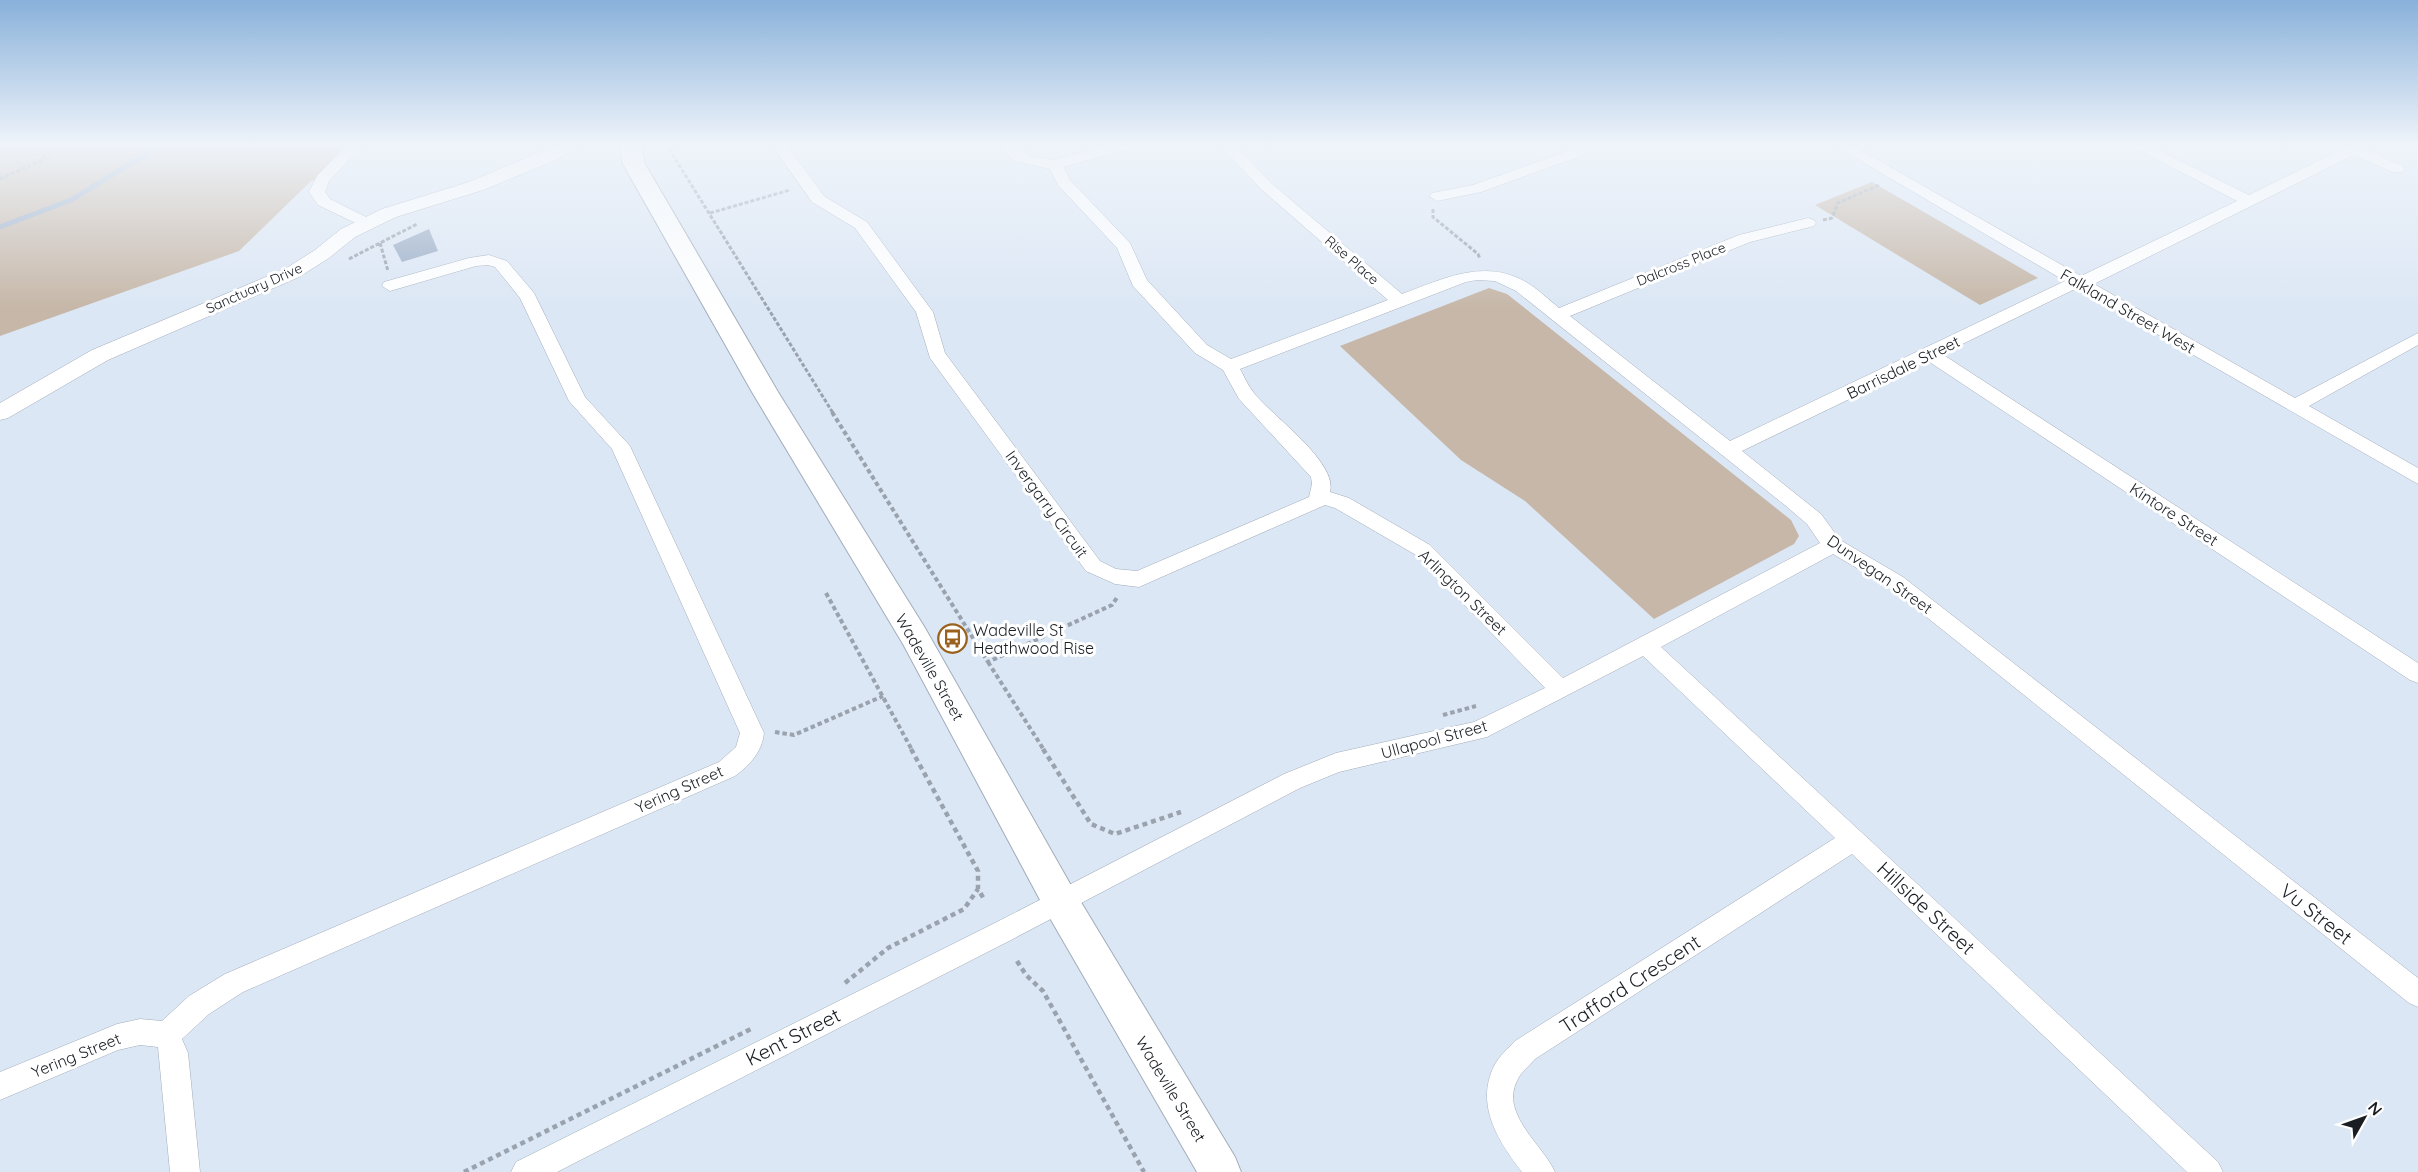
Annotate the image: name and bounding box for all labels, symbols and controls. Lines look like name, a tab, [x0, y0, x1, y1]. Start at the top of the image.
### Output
street label: Rise Place	[1321, 232, 1383, 288]
street label: Dalcross Place	[1634, 238, 1728, 290]
street label: Sanctuary Drive	[203, 259, 305, 317]
street label: Falkland Street West	[2057, 264, 2199, 358]
street label: Barrisdale Street	[1843, 331, 1963, 403]
street label: Invergarry Circuit	[1001, 446, 1093, 562]
street label: Kintore Street	[2126, 478, 2222, 550]
street label: Dunvegan Street	[1823, 530, 1937, 618]
street label: Arlington Street	[1415, 545, 1511, 639]
street label: Wadeville Street	[891, 610, 969, 724]
place label: Wadeville St Heathwood Rise	[973, 620, 1094, 658]
bus stop icon: Wadeville St Heathwood Rise	[936, 623, 968, 655]
street label: Ullapool Street	[1379, 715, 1489, 763]
street label: Yering Street	[632, 761, 726, 817]
street label: Hillside Street	[1872, 856, 1981, 960]
street label: Vu Street	[2275, 878, 2358, 950]
street label: Trafford Crescent	[1555, 929, 1705, 1038]
street label: Kent Street	[741, 1002, 844, 1071]
street label: Yering Street	[29, 1028, 123, 1082]
street label: Wadeville Street	[1132, 1032, 1210, 1146]
north arrow	[2334, 1088, 2394, 1148]
text: N	[2364, 1097, 2387, 1119]

